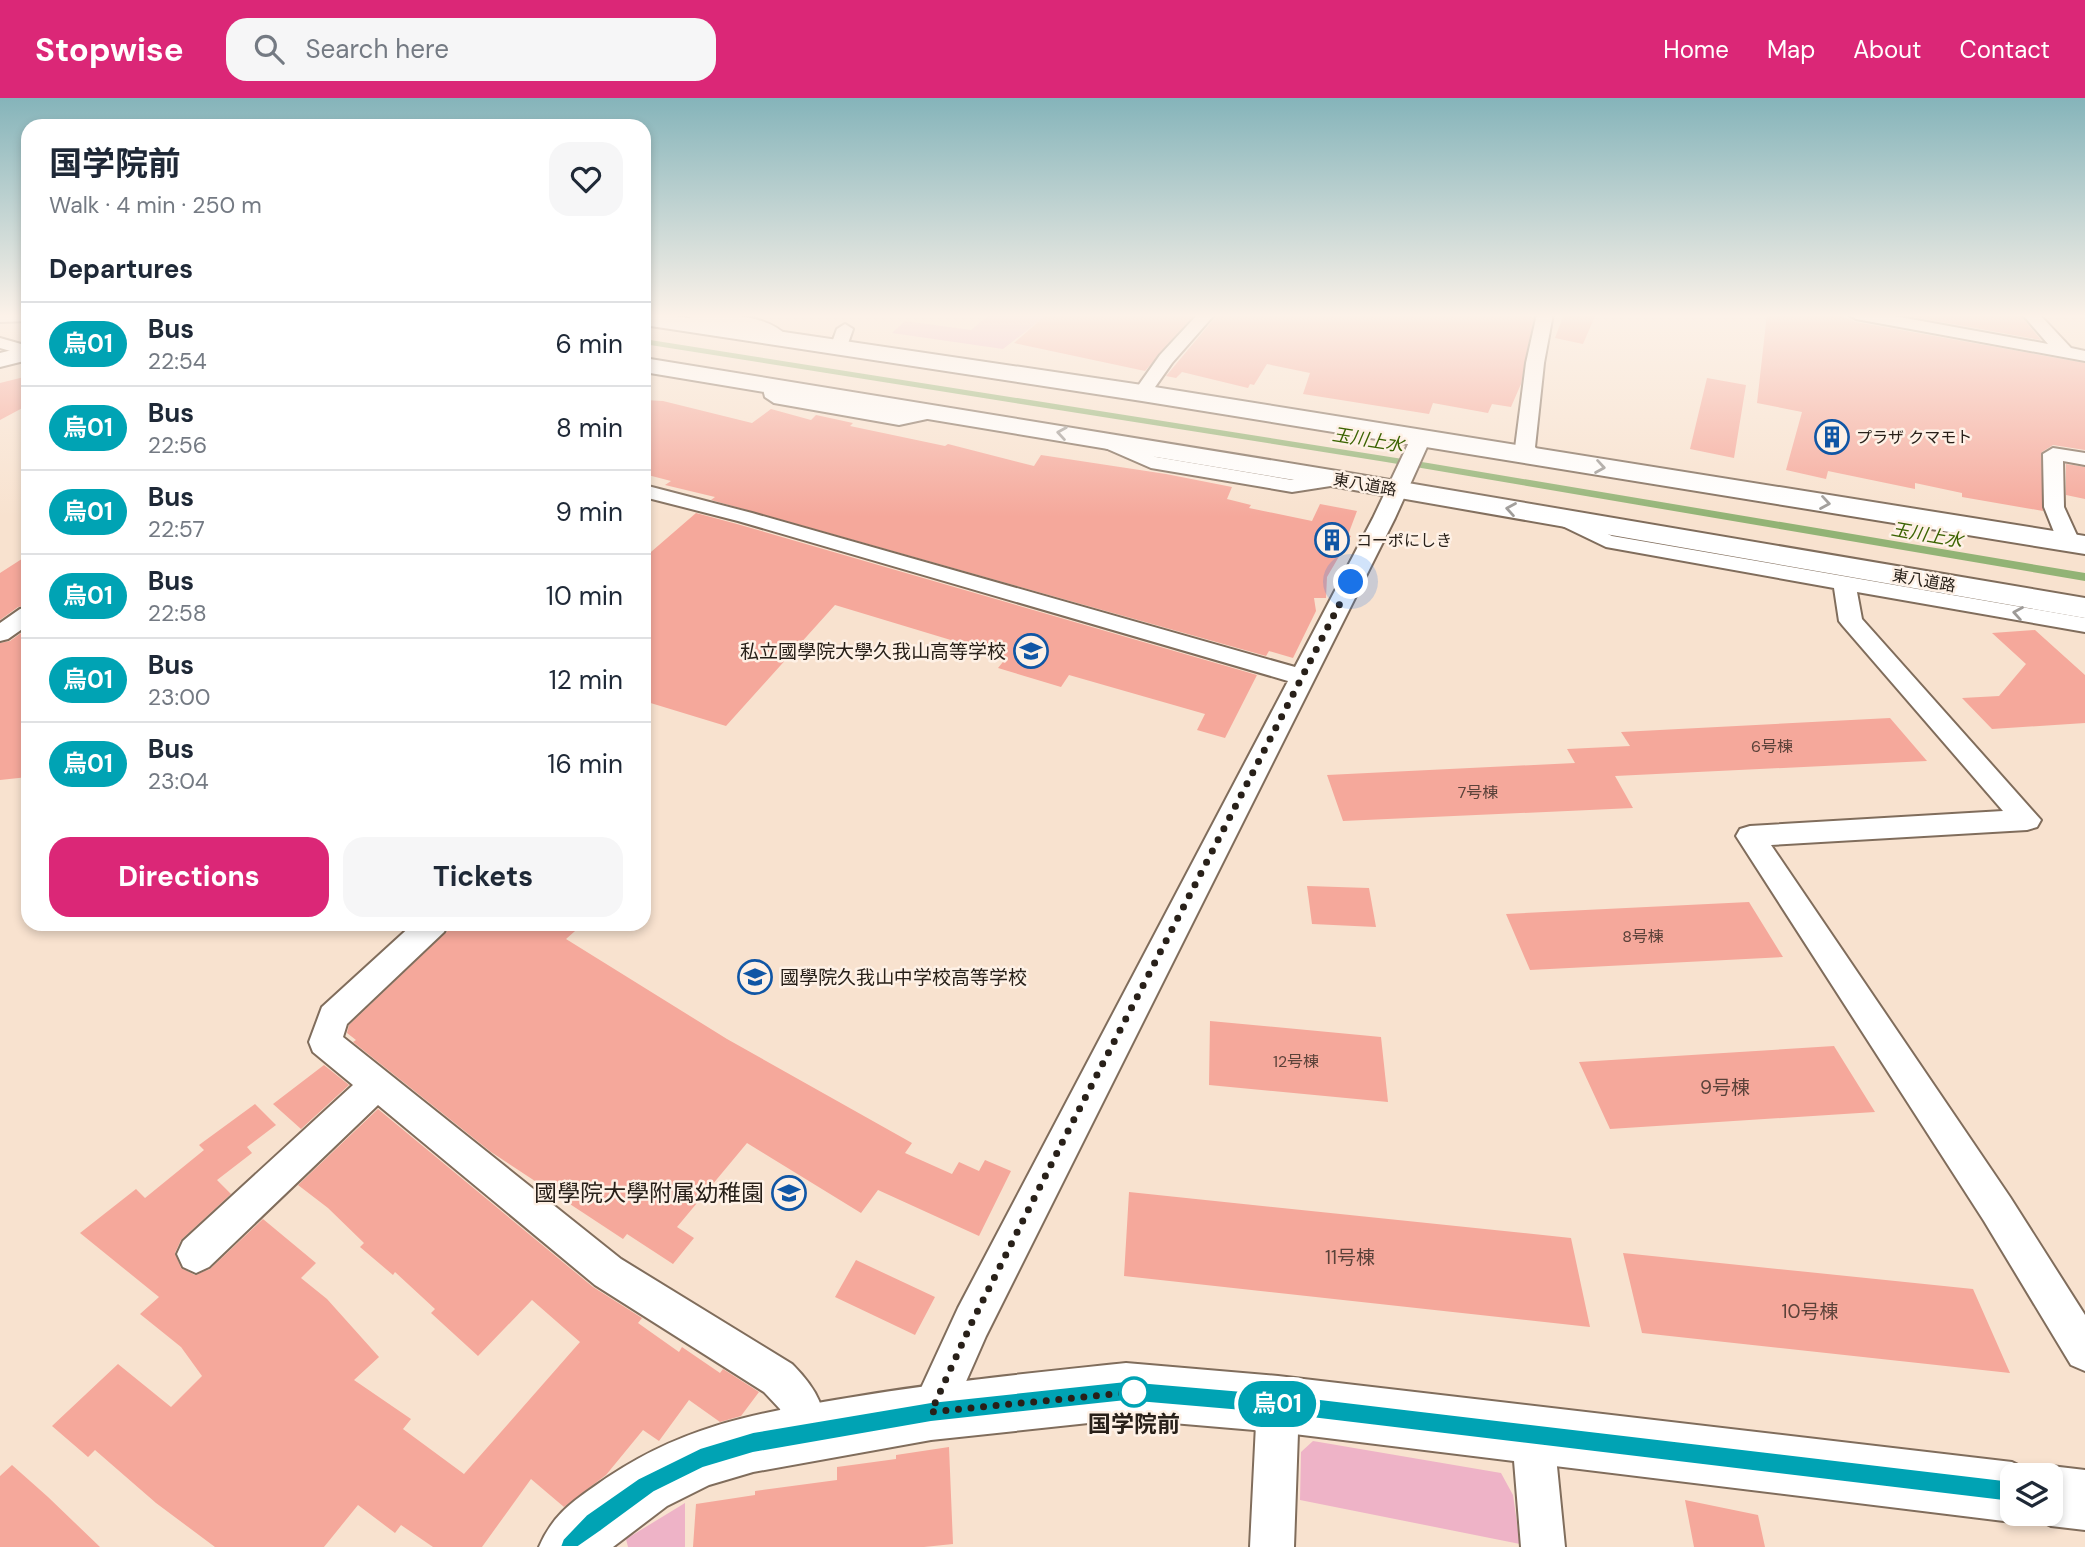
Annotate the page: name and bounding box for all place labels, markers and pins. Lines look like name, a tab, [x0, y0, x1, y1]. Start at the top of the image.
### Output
building icon: プラザ クマモト	[1813, 418, 1851, 456]
place label: プラザ クマモト	[1856, 427, 1972, 448]
building icon: コーポにしき	[1313, 521, 1351, 559]
place label: コーポにしき	[1356, 530, 1452, 551]
school or university icon: 私立國學院大學久我山高等学校	[1012, 632, 1050, 670]
place label: 私立國學院大學久我山高等学校	[740, 639, 1006, 664]
school or university icon: 國學院久我山中学校高等学校	[736, 958, 774, 996]
place label: 國學院久我山中学校高等学校	[780, 965, 1027, 990]
school or university icon: 國學院大學附属幼稚園	[770, 1174, 808, 1212]
place label: 國學院大學附属幼稚園	[534, 1178, 764, 1208]
marker: 国学院前	[1119, 1377, 1149, 1407]
place label: 国学院前	[1088, 1409, 1180, 1439]

